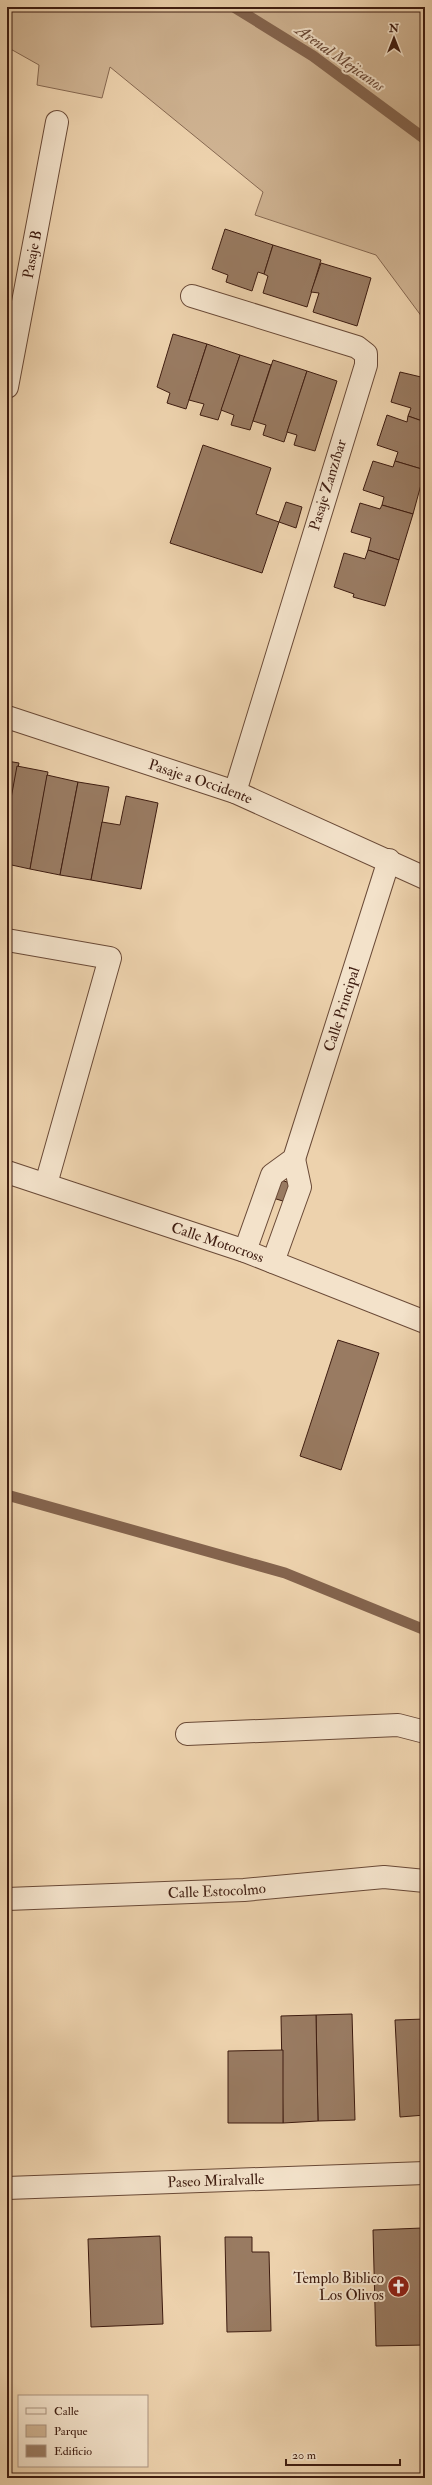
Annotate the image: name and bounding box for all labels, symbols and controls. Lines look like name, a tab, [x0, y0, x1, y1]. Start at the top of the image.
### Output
north arrow	[374, 18, 414, 58]
water label: Arenal Mejicanos	[290, 19, 389, 96]
text: N	[388, 22, 400, 35]
street label: Pasaje B	[18, 229, 46, 280]
street label: Pasaje Zanzíbar	[305, 437, 351, 533]
street label: Pasaje a Occidente	[146, 755, 256, 808]
street label: Calle Principal	[319, 964, 364, 1054]
street label: Calle Motocross	[169, 1218, 267, 1267]
street label: Calle Estocolmo	[167, 1879, 267, 1902]
street label: Paseo Miralvalle	[167, 2169, 265, 2192]
place label: Templo Biblico Los Olivos	[293, 2269, 384, 2305]
church icon: Templo Biblico Los Olivos	[386, 2274, 412, 2300]
legend	[18, 2395, 148, 2467]
text: Calle	[54, 2404, 79, 2419]
text: Parque	[54, 2424, 88, 2439]
scale bar	[286, 2441, 400, 2467]
text: Edificio	[54, 2444, 92, 2459]
text: 20 m	[292, 2448, 317, 2463]

